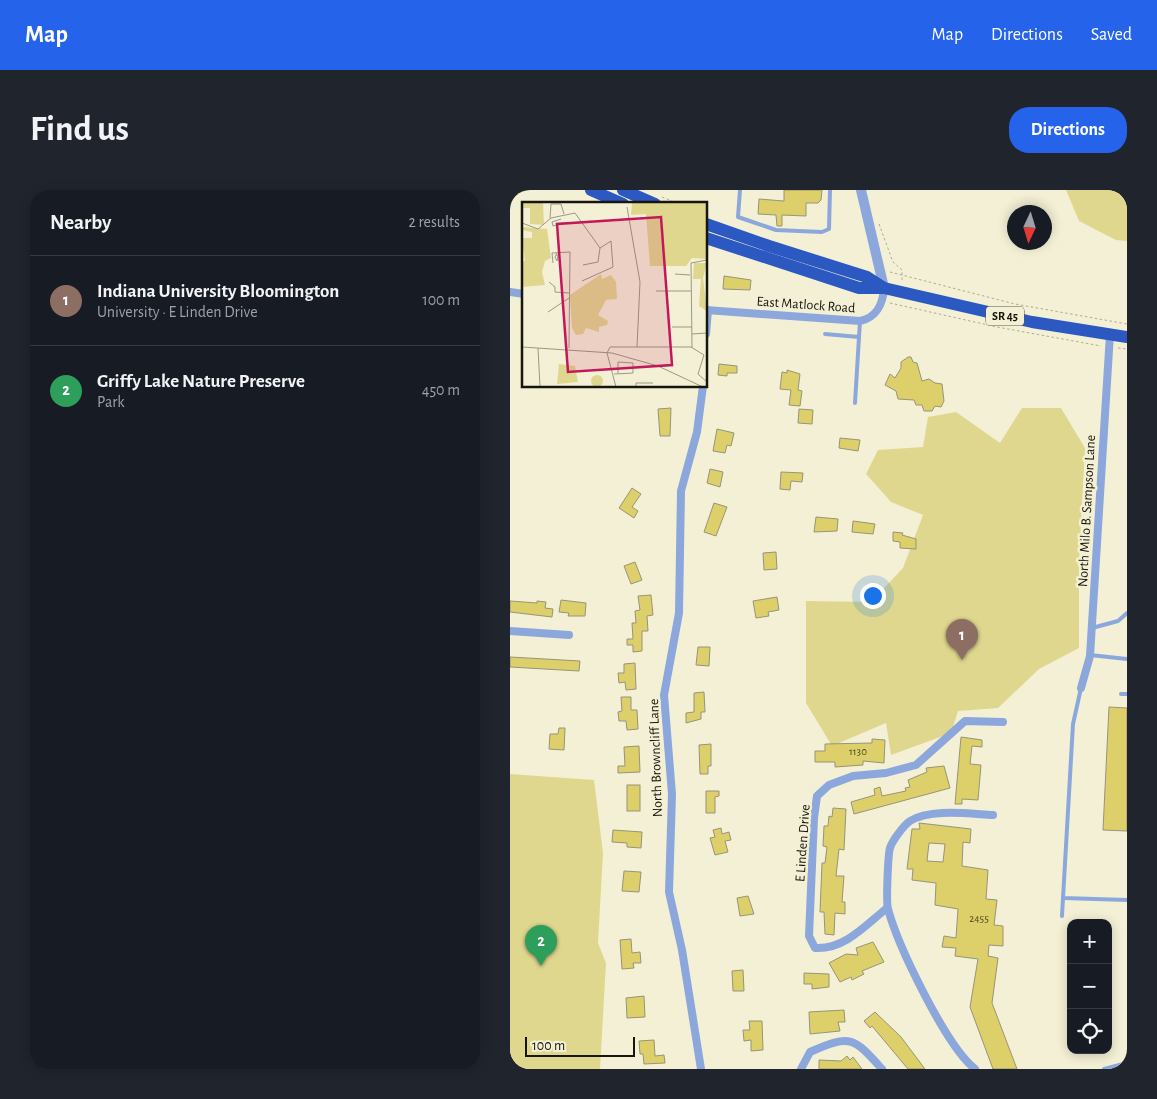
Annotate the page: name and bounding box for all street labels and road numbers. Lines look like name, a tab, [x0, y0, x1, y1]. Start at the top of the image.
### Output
street label: East Matlock Road	[756, 295, 856, 315]
road number: SR 45	[986, 306, 1024, 326]
street label: North Milo B. Sampson Lane	[1076, 435, 1098, 588]
street label: North Browncliff Lane	[647, 698, 665, 818]
street label: E Linden Drive	[793, 804, 813, 882]

